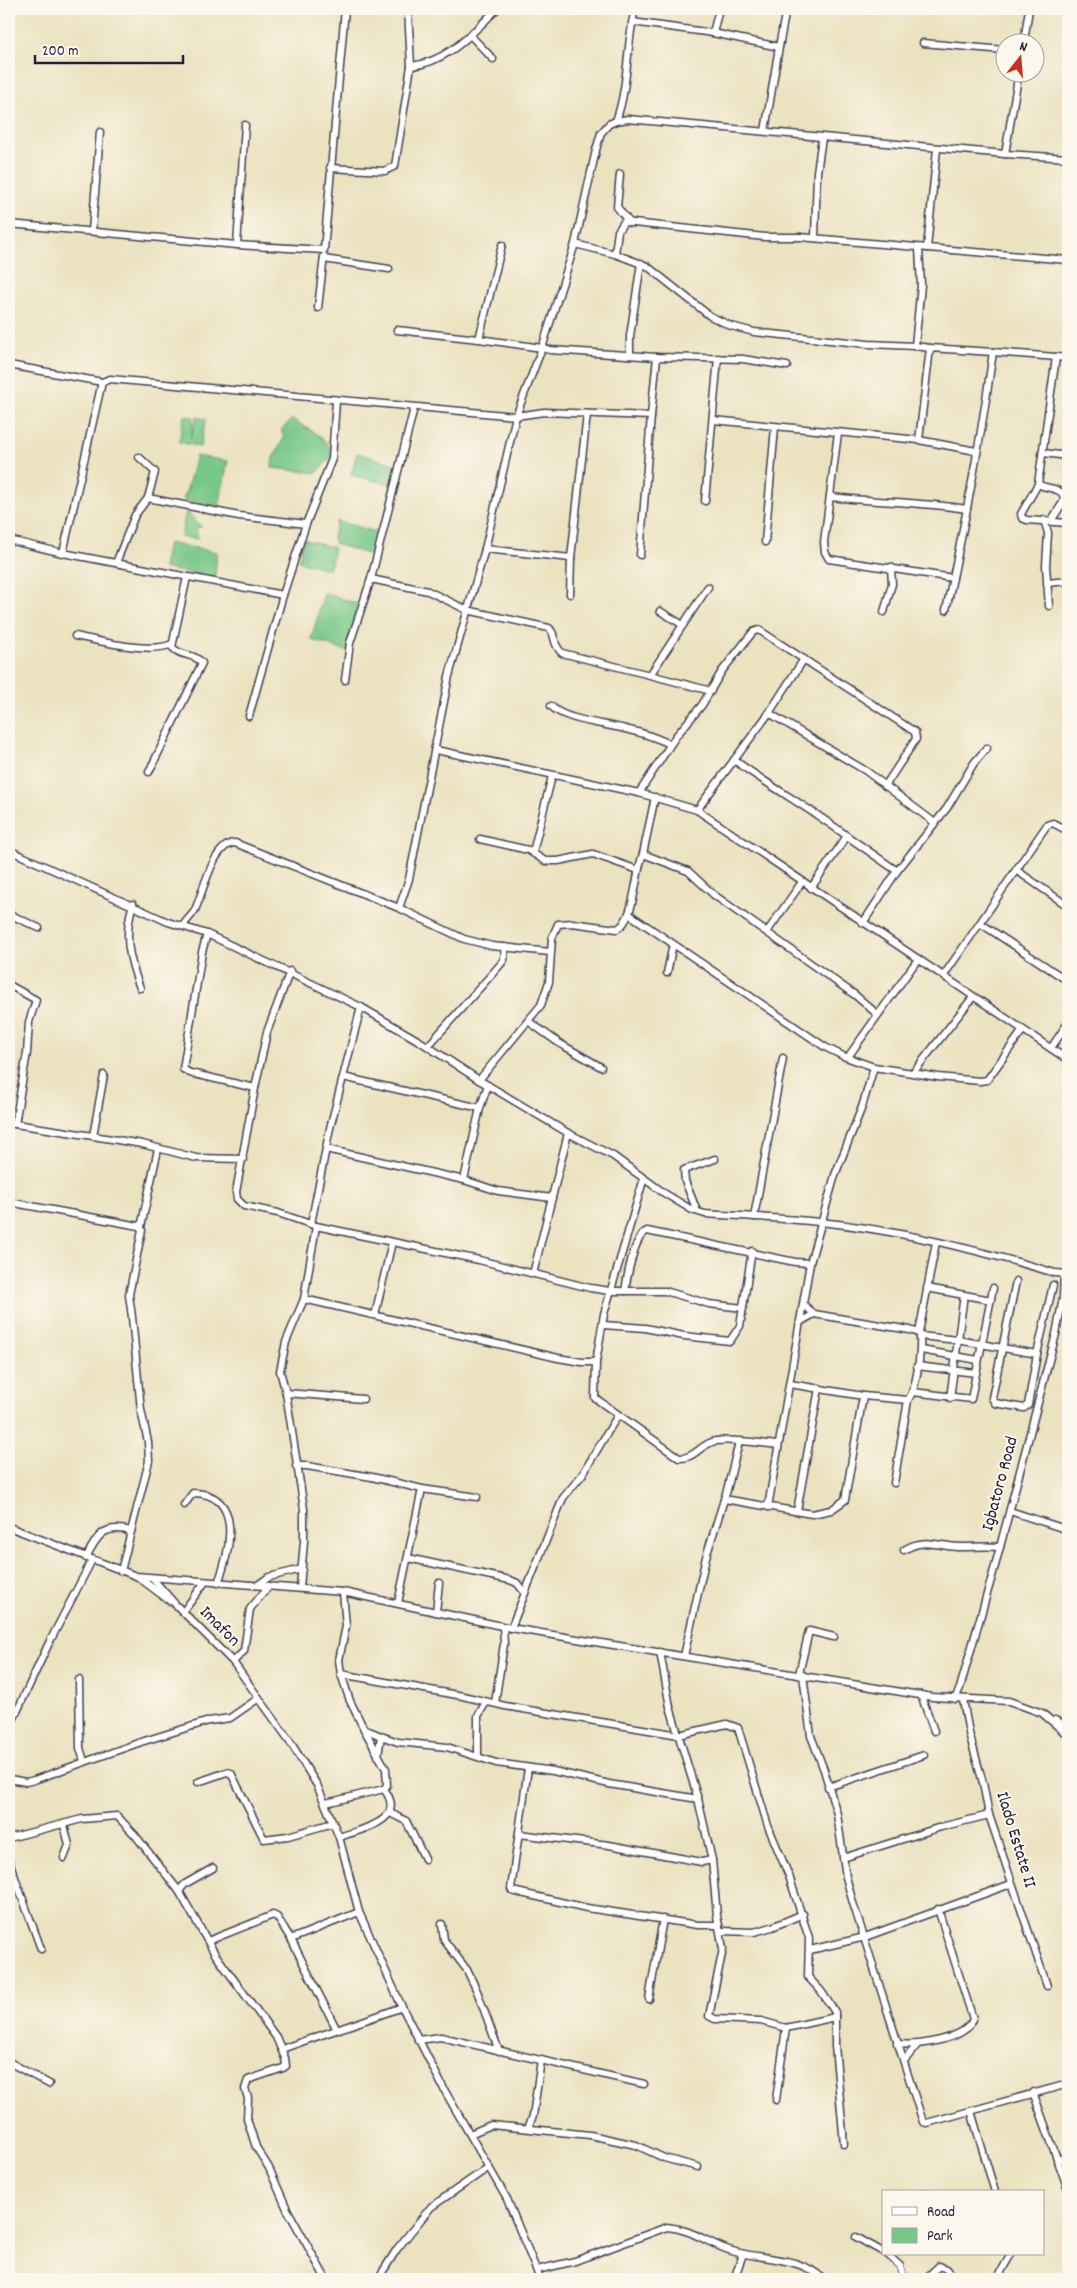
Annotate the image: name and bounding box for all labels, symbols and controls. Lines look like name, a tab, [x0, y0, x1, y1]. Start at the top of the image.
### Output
scale bar	[35, 32, 182, 64]
north arrow	[994, 32, 1044, 82]
text: N	[1017, 37, 1030, 58]
text: 200 m	[42, 41, 79, 63]
street label: Igbatoro Road	[976, 1434, 1026, 1534]
street label: Imafon	[193, 1601, 245, 1653]
street label: Ilado Estate II	[988, 1789, 1042, 1892]
legend	[882, 2190, 1044, 2256]
text: Road	[927, 2202, 955, 2224]
text: Park	[927, 2226, 953, 2248]

